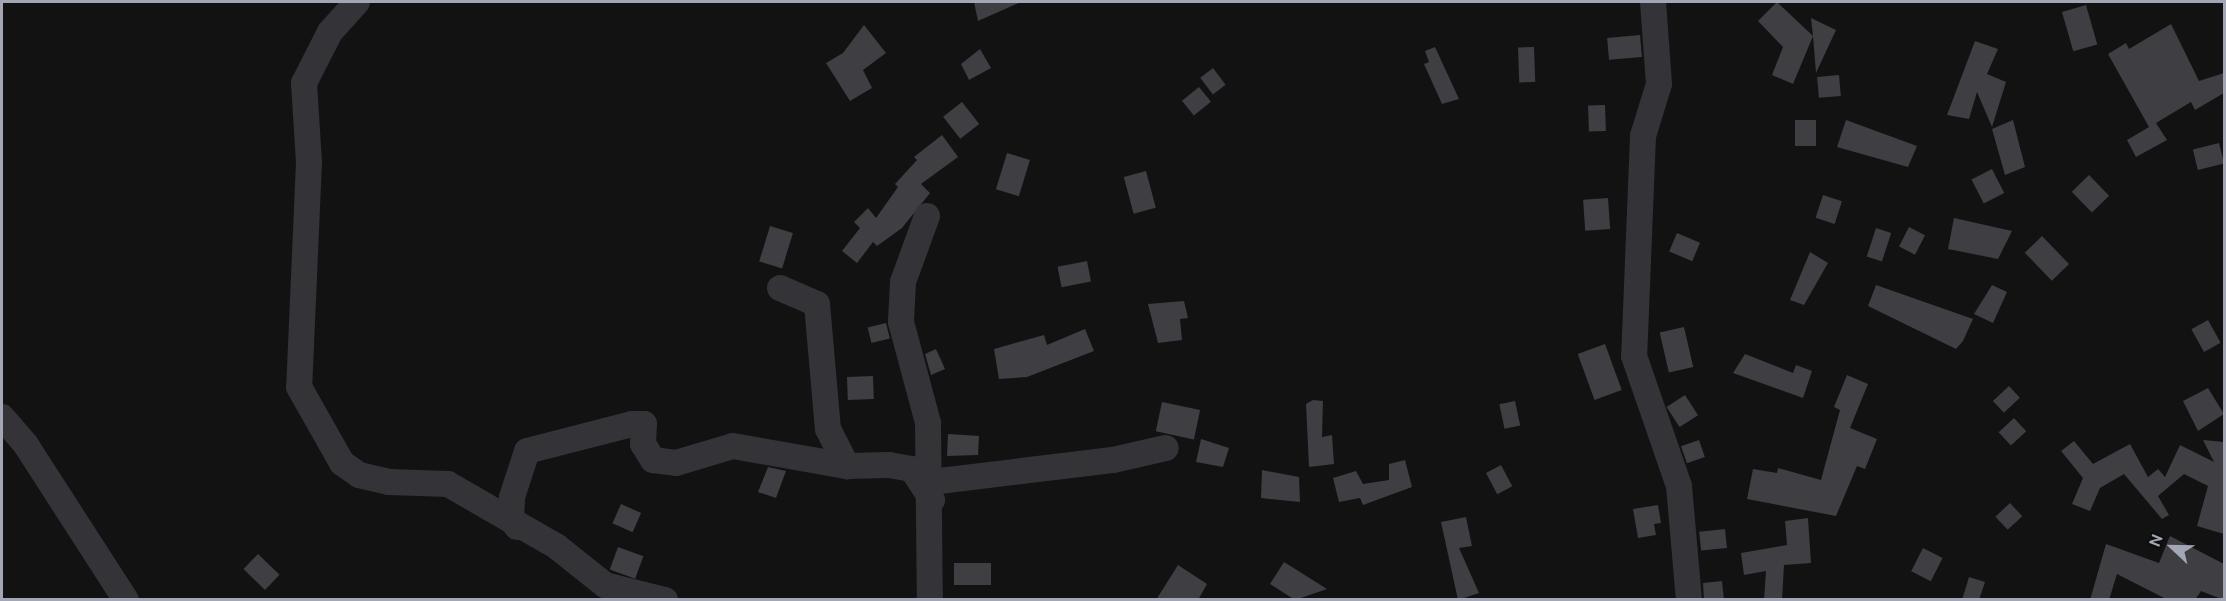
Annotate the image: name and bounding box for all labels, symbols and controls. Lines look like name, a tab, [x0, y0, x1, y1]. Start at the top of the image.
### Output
north arrow	[2142, 517, 2202, 577]
text: N	[2145, 531, 2166, 549]

